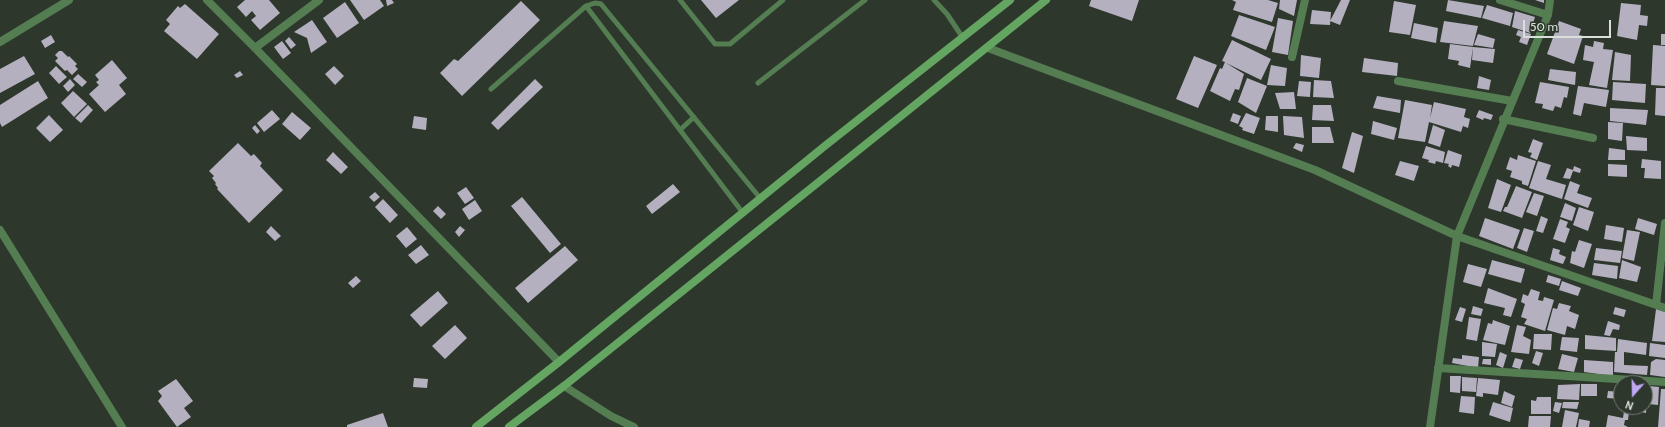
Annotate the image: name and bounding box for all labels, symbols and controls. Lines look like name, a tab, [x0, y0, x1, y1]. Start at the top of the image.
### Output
scale bar	[1525, 12, 1613, 38]
text: 50 m	[1530, 19, 1558, 34]
north arrow	[1613, 375, 1653, 415]
text: N	[1623, 397, 1635, 413]

